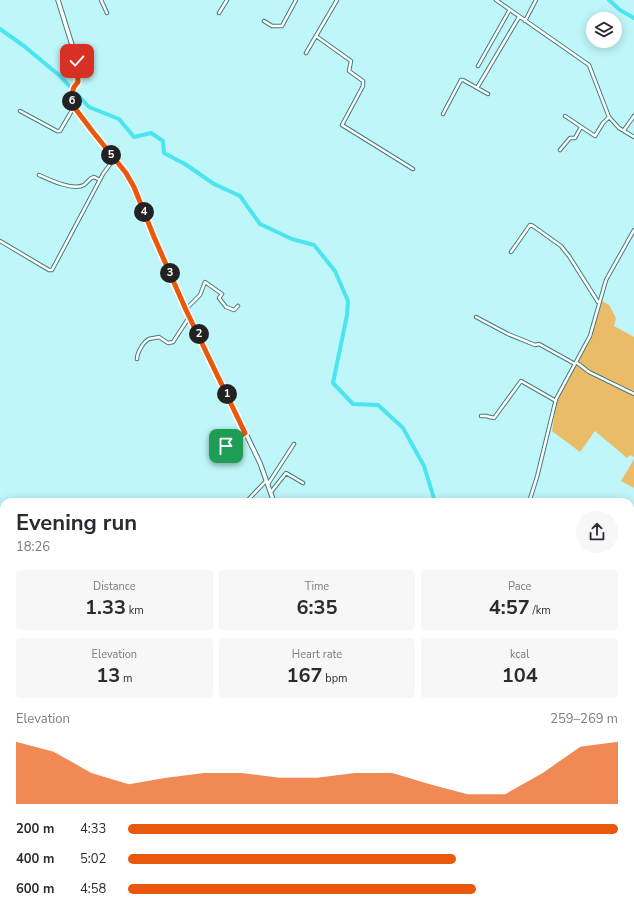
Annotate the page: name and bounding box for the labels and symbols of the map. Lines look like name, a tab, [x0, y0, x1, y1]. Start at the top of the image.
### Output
pin	[60, 44, 94, 78]
pin: 6	[62, 91, 82, 111]
pin: 5	[101, 145, 121, 165]
pin: 4	[134, 202, 154, 222]
pin: 3	[160, 263, 180, 283]
pin: 2	[189, 324, 209, 344]
pin: 1	[217, 384, 237, 404]
pin	[209, 429, 243, 463]

